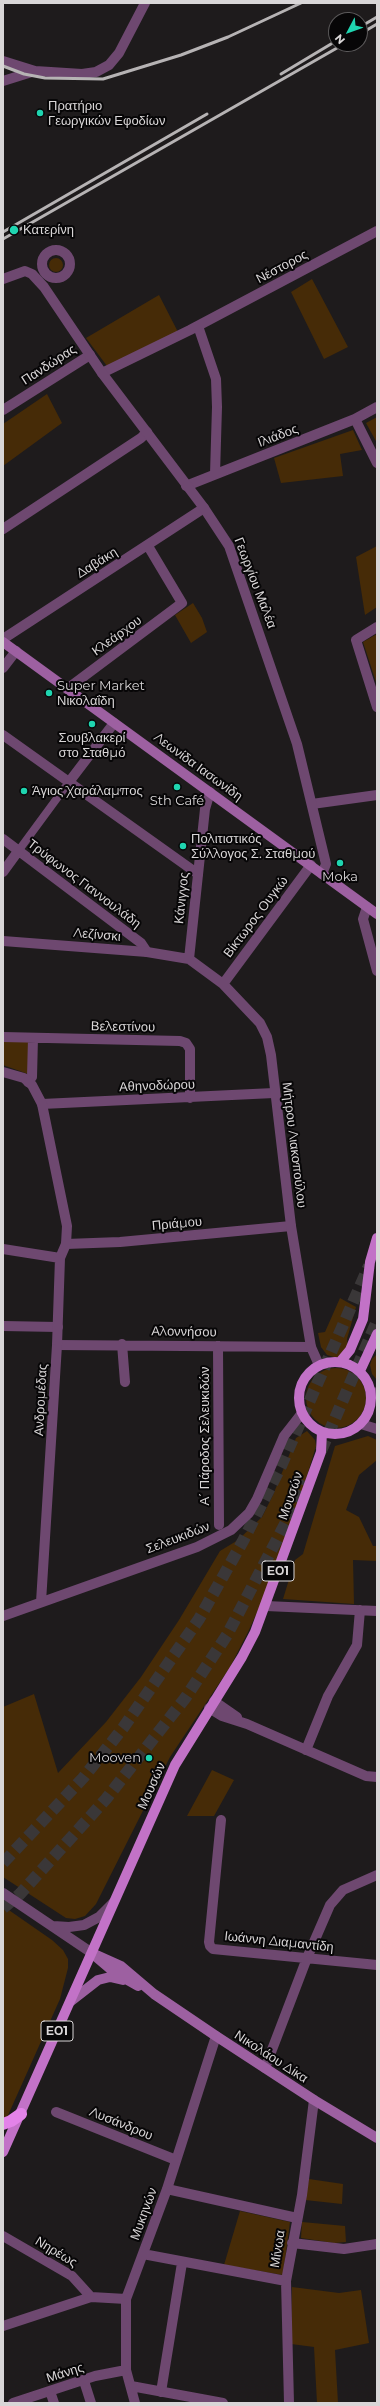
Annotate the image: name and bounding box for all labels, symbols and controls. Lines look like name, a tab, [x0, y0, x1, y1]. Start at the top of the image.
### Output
north arrow	[328, 12, 368, 52]
text: N	[332, 31, 348, 47]
place label: Πρατήριο Γεωργικών Εφοδίων	[48, 98, 165, 129]
marker: Πρατήριο Γεωργικών Εφοδίων	[35, 108, 45, 118]
place label: Κατερίνη	[23, 222, 74, 238]
marker: Κατερίνη	[8, 224, 20, 236]
street label: Νέστορος	[253, 247, 311, 287]
street label: Πανδώρας	[19, 342, 79, 388]
street label: Ιλιάδος	[256, 421, 300, 451]
street label: Γεωργίου Μαλέα	[230, 535, 280, 631]
street label: Δαβάκη	[74, 544, 120, 582]
street label: Κλεάρχου	[89, 613, 145, 659]
place label: Super Market Νικολαΐδη	[57, 678, 145, 709]
marker: Super Market Νικολαΐδη	[44, 688, 54, 698]
marker: Σουβλακερί στο Σταθμό	[87, 719, 97, 729]
place label: Σουβλακερί στο Σταθμό	[59, 730, 125, 761]
street label: Λεωνίδα Ιασωνίδη	[151, 730, 245, 804]
marker: Sth Café	[172, 782, 182, 792]
place label: Άγιος Χαράλαμπος	[32, 783, 143, 799]
marker: Άγιος Χαράλαμπος	[19, 786, 29, 796]
place label: Sth Café	[150, 793, 204, 809]
place label: Πολιτιστικός Σύλλογος Σ. Σταθμού	[191, 831, 315, 862]
street label: Τρύφωνος Γιαννουλάδη	[24, 836, 144, 932]
marker: Πολιτιστικός Σύλλογος Σ. Σταθμού	[178, 841, 188, 851]
marker: Moka	[335, 858, 345, 868]
place label: Moka	[322, 869, 358, 885]
street label: Κάνιγγος	[172, 871, 192, 925]
street label: Βίκτωρος Ουγκώ	[220, 873, 292, 961]
street label: Λεζίνσκι	[73, 925, 121, 945]
street label: Βελεστίνου	[91, 1019, 155, 1035]
street label: Αθηνοδώρου	[119, 1077, 195, 1095]
street label: Μήτρου Λιακοπούλου	[279, 1081, 309, 1209]
street label: Πριάμου	[151, 1214, 203, 1234]
street label: Αλοννήσου	[151, 1324, 217, 1340]
street label: Ανδρομέδας	[31, 1363, 51, 1437]
street label: Α΄ Πάροδος Σελευκιδών	[197, 1366, 213, 1506]
street label: Μουσών	[276, 1470, 306, 1522]
street label: Σελευκιδών	[144, 1519, 212, 1557]
road number: ΕΟ1	[262, 1561, 294, 1581]
place label: Mooven	[89, 1750, 141, 1766]
marker: Mooven	[144, 1753, 154, 1763]
street label: Μουσών	[135, 1760, 169, 1812]
street label: Ιωάννη Διαμαντίδη	[224, 1928, 334, 1956]
road number: ΕΟ1	[41, 2021, 73, 2041]
street label: Νικολάου Δίκα	[231, 2028, 311, 2086]
street label: Λυσάνδρου	[87, 2104, 155, 2144]
street label: Μυκηνών	[127, 2186, 161, 2242]
street label: Μίνωα	[267, 2229, 289, 2269]
street label: Νηρέως	[32, 2233, 80, 2271]
street label: Μάνης	[44, 2360, 86, 2386]

